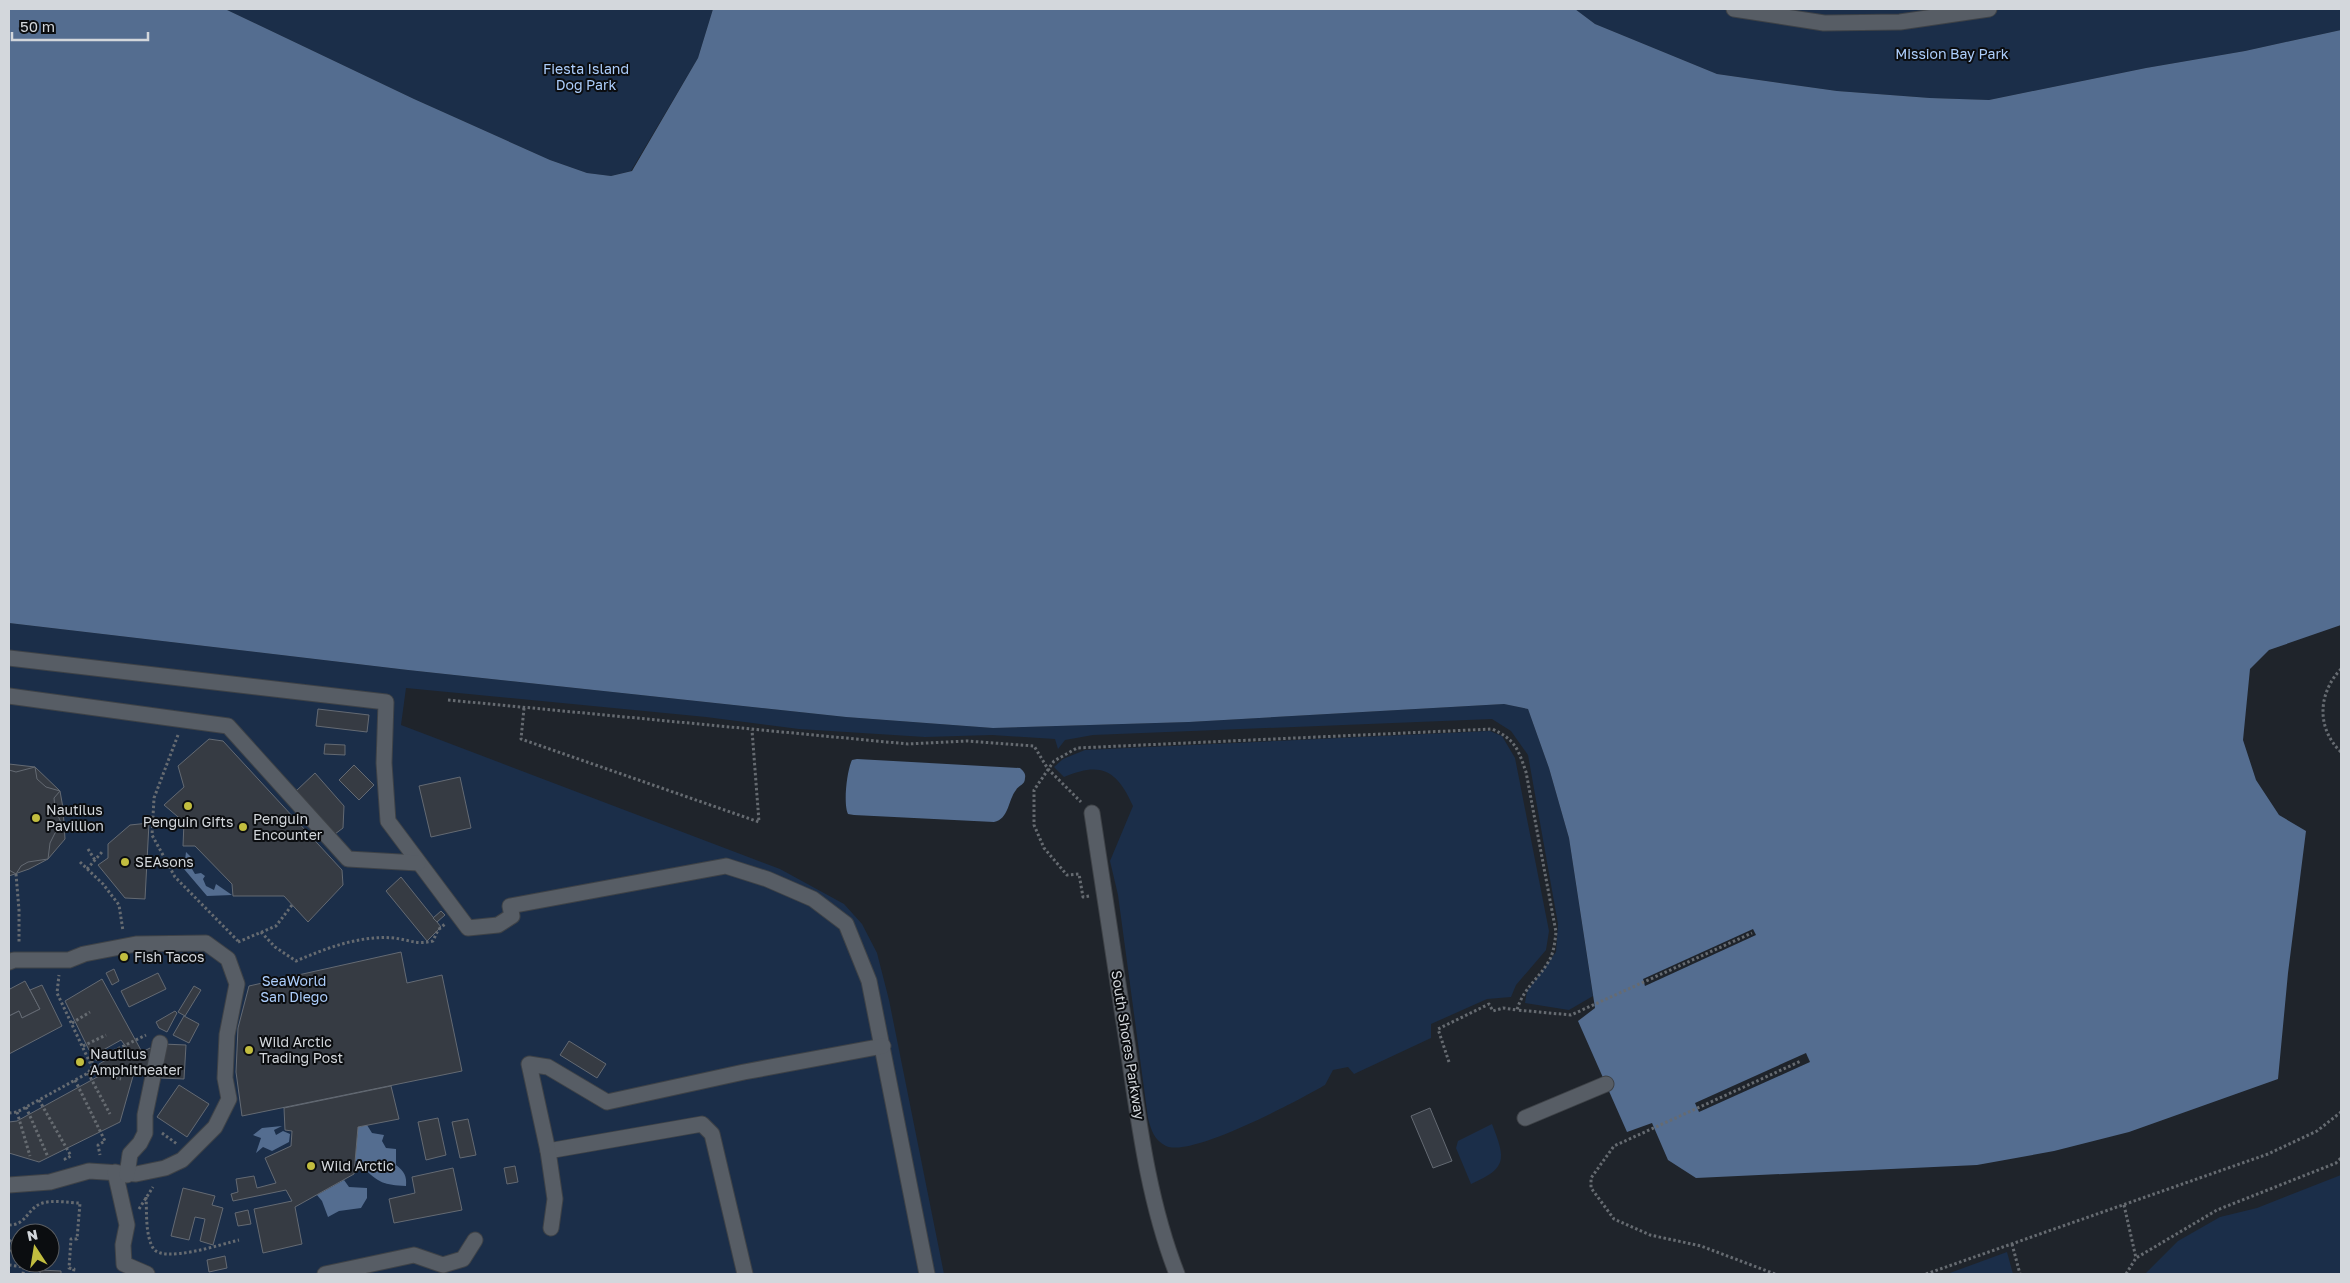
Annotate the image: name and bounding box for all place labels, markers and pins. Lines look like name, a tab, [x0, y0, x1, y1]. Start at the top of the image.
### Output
marker: Penguin Gifts	[182, 800, 194, 812]
place label: Nautilus Pavillion	[46, 801, 104, 834]
place label: Penguin Encounter	[253, 810, 323, 843]
marker: Nautilus Pavillion	[30, 812, 42, 824]
place label: Penguin Gifts	[143, 813, 233, 830]
marker: Penguin Encounter	[237, 821, 249, 833]
place label: SEAsons	[135, 853, 194, 870]
marker: SEAsons	[119, 856, 131, 868]
place label: Fish Tacos	[134, 948, 204, 965]
marker: Fish Tacos	[118, 951, 130, 963]
place label: Wild Arctic Trading Post	[259, 1033, 343, 1066]
marker: Wild Arctic Trading Post	[243, 1044, 255, 1056]
place label: Nautilus Amphitheater	[90, 1045, 183, 1078]
marker: Nautilus Amphitheater	[74, 1056, 86, 1068]
place label: Wild Arctic	[321, 1157, 394, 1174]
marker: Wild Arctic	[305, 1160, 317, 1172]

